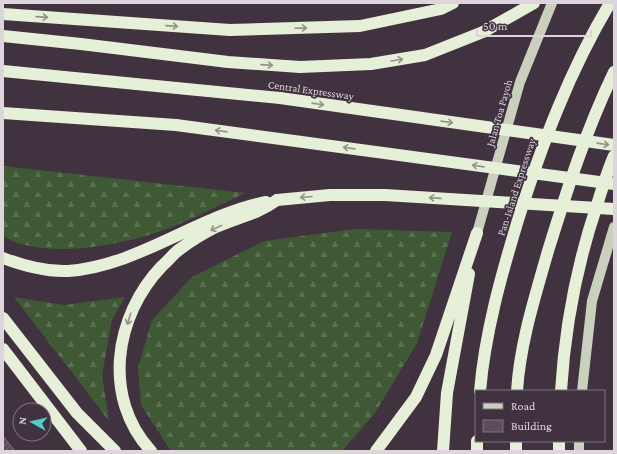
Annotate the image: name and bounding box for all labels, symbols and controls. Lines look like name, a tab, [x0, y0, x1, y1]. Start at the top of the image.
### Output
scale bar	[477, 12, 591, 38]
one-way arrow	[35, 14, 48, 21]
text: 50 m	[483, 19, 508, 33]
one-way arrow	[165, 22, 178, 29]
one-way arrow	[294, 24, 307, 31]
one-way arrow	[390, 56, 403, 64]
one-way arrow	[260, 61, 273, 68]
street label: Central Expressway	[267, 78, 356, 103]
street label: Jalan Toa Payoh	[483, 78, 515, 149]
one-way arrow	[311, 100, 324, 108]
one-way arrow	[440, 118, 453, 126]
one-way arrow	[215, 127, 228, 135]
street label: Pan-Island Expressway	[495, 136, 539, 238]
one-way arrow	[597, 140, 610, 147]
one-way arrow	[343, 144, 356, 152]
one-way arrow	[472, 162, 485, 170]
one-way arrow	[300, 194, 313, 201]
one-way arrow	[429, 195, 442, 202]
one-way arrow	[211, 225, 223, 232]
one-way arrow	[125, 312, 132, 325]
legend	[475, 390, 605, 442]
text: Road	[511, 399, 536, 413]
north arrow	[12, 402, 52, 442]
text: N	[16, 416, 29, 425]
text: Building	[511, 419, 552, 433]

